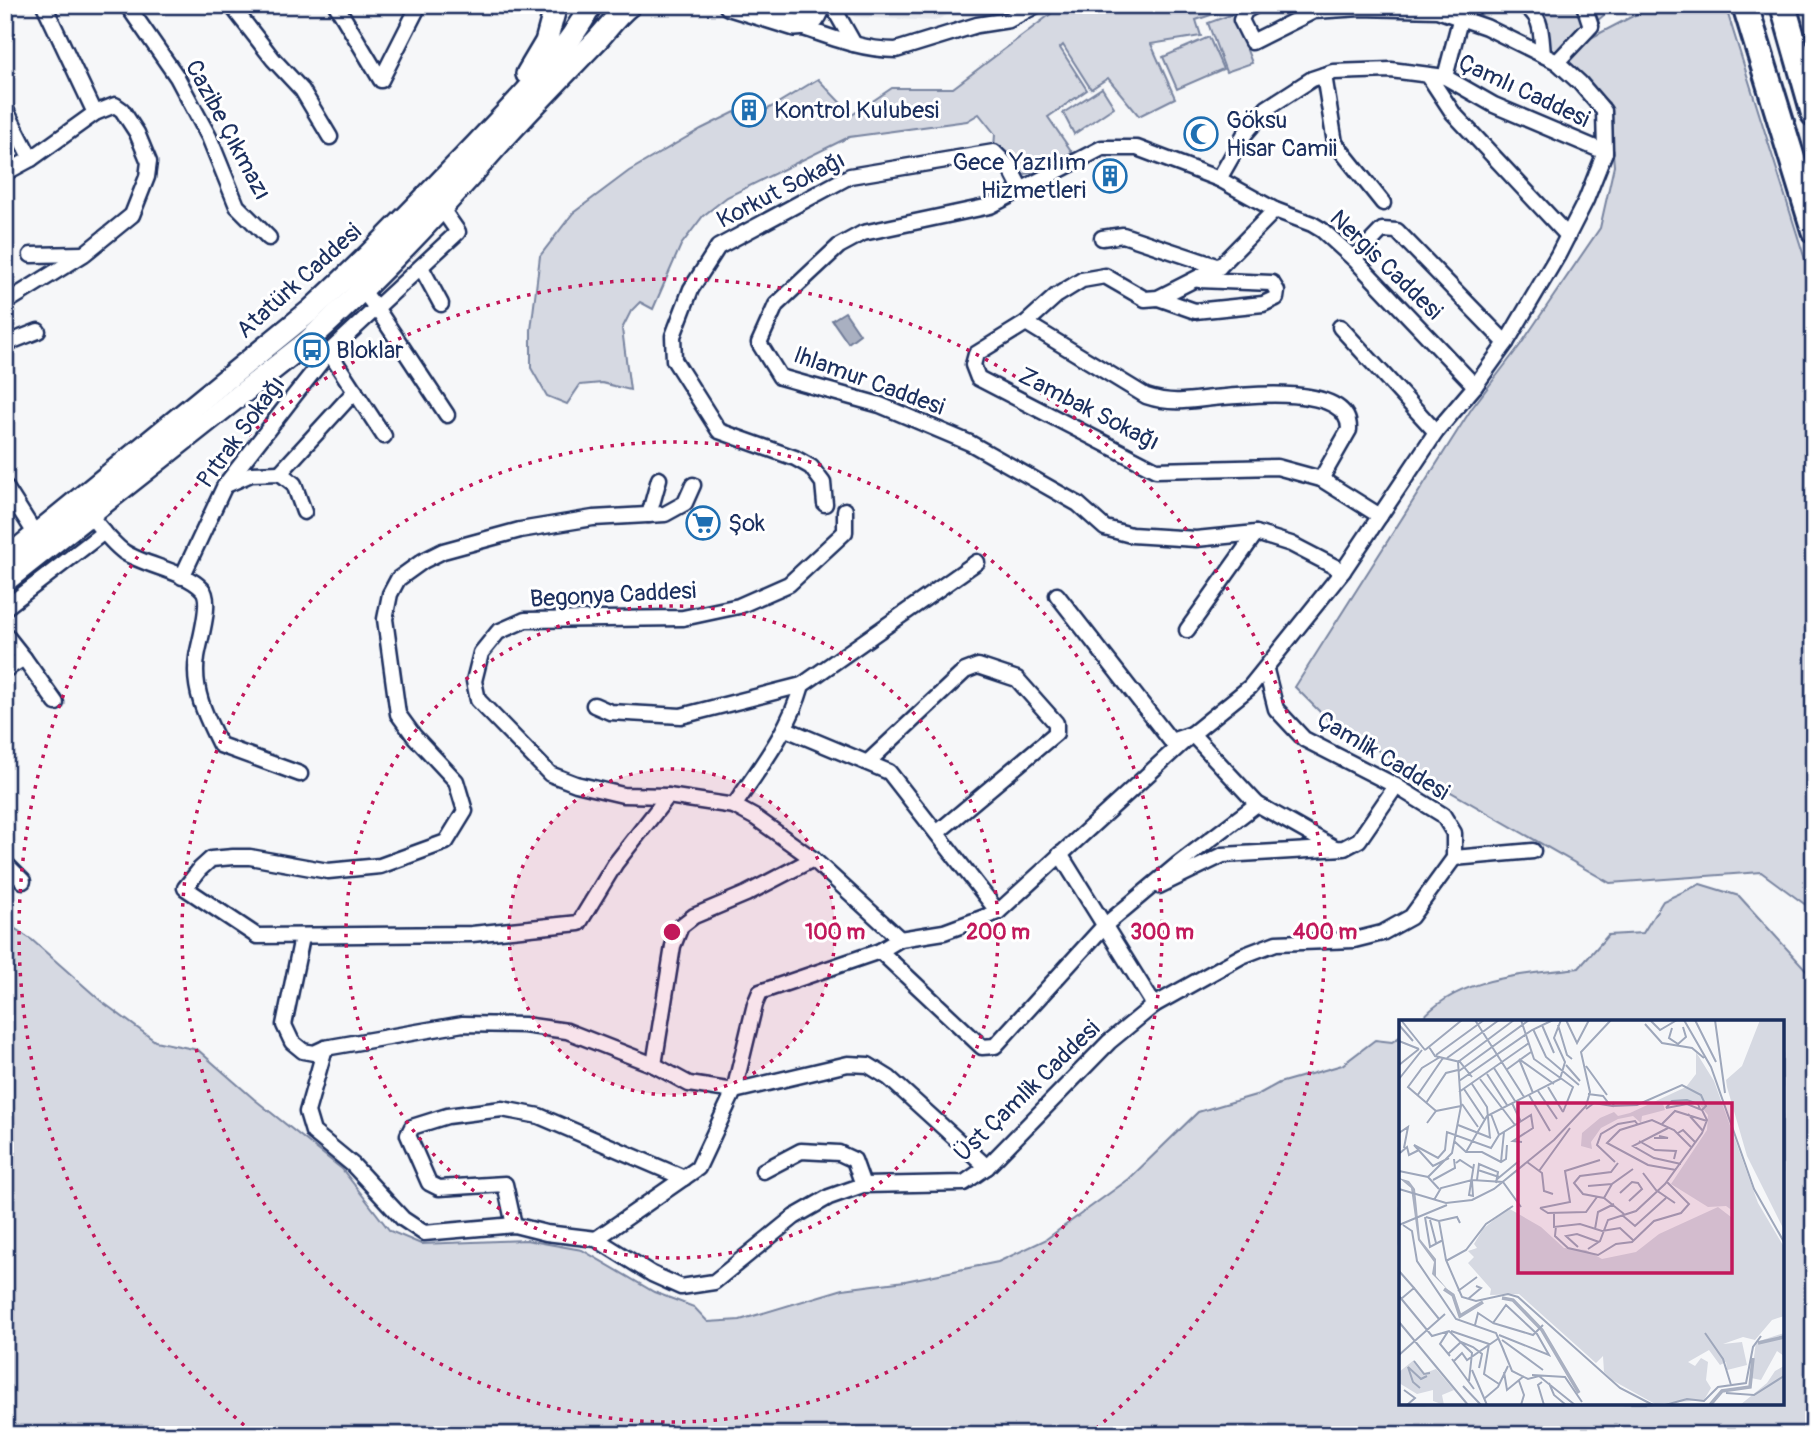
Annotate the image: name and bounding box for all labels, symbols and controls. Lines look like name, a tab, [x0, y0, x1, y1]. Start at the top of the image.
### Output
street label: Çamlı Caddesi	[1454, 48, 1594, 134]
street label: Cazibe Çıkmazı	[179, 55, 277, 205]
building icon: Kontrol Kulubesi	[730, 91, 768, 129]
place label: Kontrol Kulubesi	[774, 96, 939, 125]
place label: Göksu Hisar Camii	[1226, 106, 1337, 163]
mosque icon: Göksu Hisar Camii	[1182, 115, 1220, 153]
street label: Korkut Sokağı	[712, 145, 850, 235]
place label: Gece Yazılım Hizmetleri	[952, 148, 1086, 205]
building icon: Gece Yazılım Hizmetleri	[1091, 157, 1129, 195]
street label: Nergis Caddesi	[1324, 204, 1448, 326]
street label: Atatürk Caddesi	[231, 217, 367, 345]
bus stop icon: Bloklar	[293, 331, 331, 369]
place label: Bloklar	[336, 336, 404, 365]
street label: Ihlamur Caddesi	[790, 340, 948, 422]
street label: Zambak Sokağı	[1014, 361, 1164, 457]
street label: Pıtrak Sokağı	[191, 370, 291, 494]
supermarket icon: Şok	[684, 504, 722, 542]
place label: Şok	[728, 509, 765, 538]
street label: Begonya Caddesi	[529, 576, 697, 614]
street label: Çamlik Caddesi	[1312, 705, 1454, 807]
text: 100 m	[805, 919, 865, 946]
text: 200 m	[966, 919, 1030, 946]
text: 300 m	[1130, 919, 1194, 946]
text: 400 m	[1293, 919, 1357, 946]
centre of rings	[660, 920, 684, 944]
street label: Üst Çamlik Caddesi	[948, 1014, 1106, 1168]
inset map	[1399, 1020, 1784, 1405]

